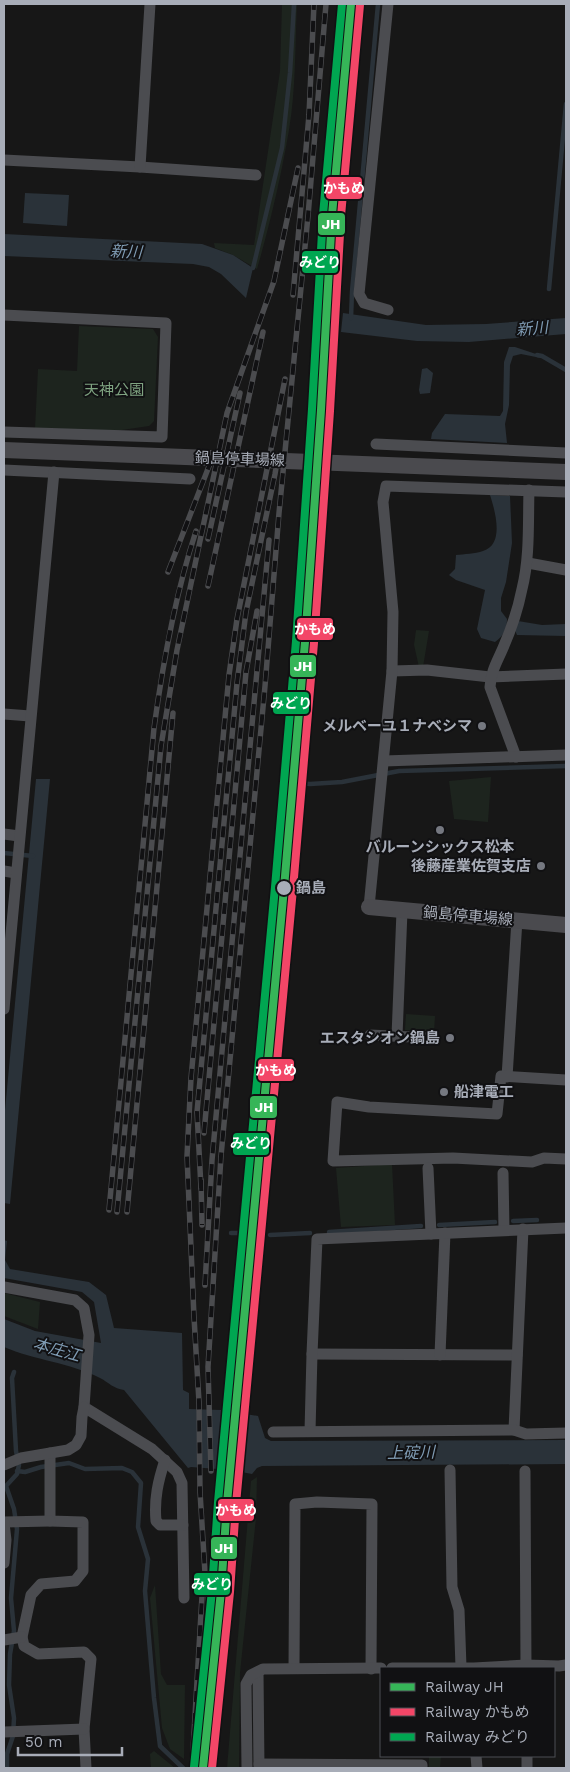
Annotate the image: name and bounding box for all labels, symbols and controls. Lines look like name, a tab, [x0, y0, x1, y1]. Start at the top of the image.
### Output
line badge: かもめ	[325, 176, 363, 200]
text: かもめ	[323, 180, 365, 196]
line badge: JH	[317, 212, 346, 236]
text: JH	[321, 216, 341, 232]
water label: 新川	[109, 241, 144, 262]
line badge: みどり	[301, 250, 339, 274]
text: みどり	[299, 254, 341, 270]
water label: 新川	[515, 317, 551, 339]
park label: 天神公園	[84, 381, 144, 399]
street label: 鍋島停車場線	[195, 448, 285, 470]
line badge: かもめ	[296, 617, 334, 641]
text: かもめ	[294, 621, 336, 637]
line badge: JH	[289, 654, 317, 678]
text: JH	[293, 658, 313, 674]
line badge: みどり	[272, 691, 310, 715]
text: みどり	[270, 695, 312, 711]
place label: メルベーユ１ナベシマ	[322, 717, 472, 735]
marker: メルベーユ１ナベシマ	[476, 720, 488, 732]
marker: バルーンシックス松本	[434, 824, 446, 836]
place label: バルーンシックス松本	[366, 838, 514, 856]
place label: 後藤産業佐賀支店	[411, 857, 531, 875]
marker: 後藤産業佐賀支店	[535, 860, 547, 872]
marker: 鍋島	[275, 879, 293, 897]
place label: 鍋島	[295, 879, 326, 897]
street label: 鍋島停車場線	[422, 903, 514, 929]
place label: エスタシオン鍋島	[320, 1029, 440, 1047]
marker: エスタシオン鍋島	[444, 1032, 456, 1044]
line badge: かもめ	[257, 1058, 295, 1082]
text: かもめ	[255, 1062, 297, 1078]
place label: 船津電工	[454, 1083, 514, 1101]
marker: 船津電工	[438, 1086, 450, 1098]
line badge: JH	[249, 1095, 278, 1119]
text: JH	[254, 1099, 274, 1115]
line badge: みどり	[232, 1132, 270, 1156]
text: みどり	[230, 1135, 272, 1151]
water label: 本庄江	[31, 1334, 84, 1366]
water label: 上碇川	[387, 1443, 437, 1462]
line badge: かもめ	[217, 1498, 255, 1522]
text: かもめ	[215, 1502, 257, 1518]
line badge: JH	[210, 1536, 238, 1560]
text: JH	[214, 1540, 234, 1556]
line badge: みどり	[193, 1572, 231, 1596]
text: みどり	[191, 1576, 233, 1592]
legend	[380, 1667, 555, 1757]
text: Railway JH	[425, 1678, 504, 1696]
text: Railway かもめ	[425, 1703, 530, 1721]
scale bar	[18, 1724, 121, 1756]
text: Railway みどり	[425, 1728, 530, 1746]
text: 50 m	[25, 1733, 62, 1751]

